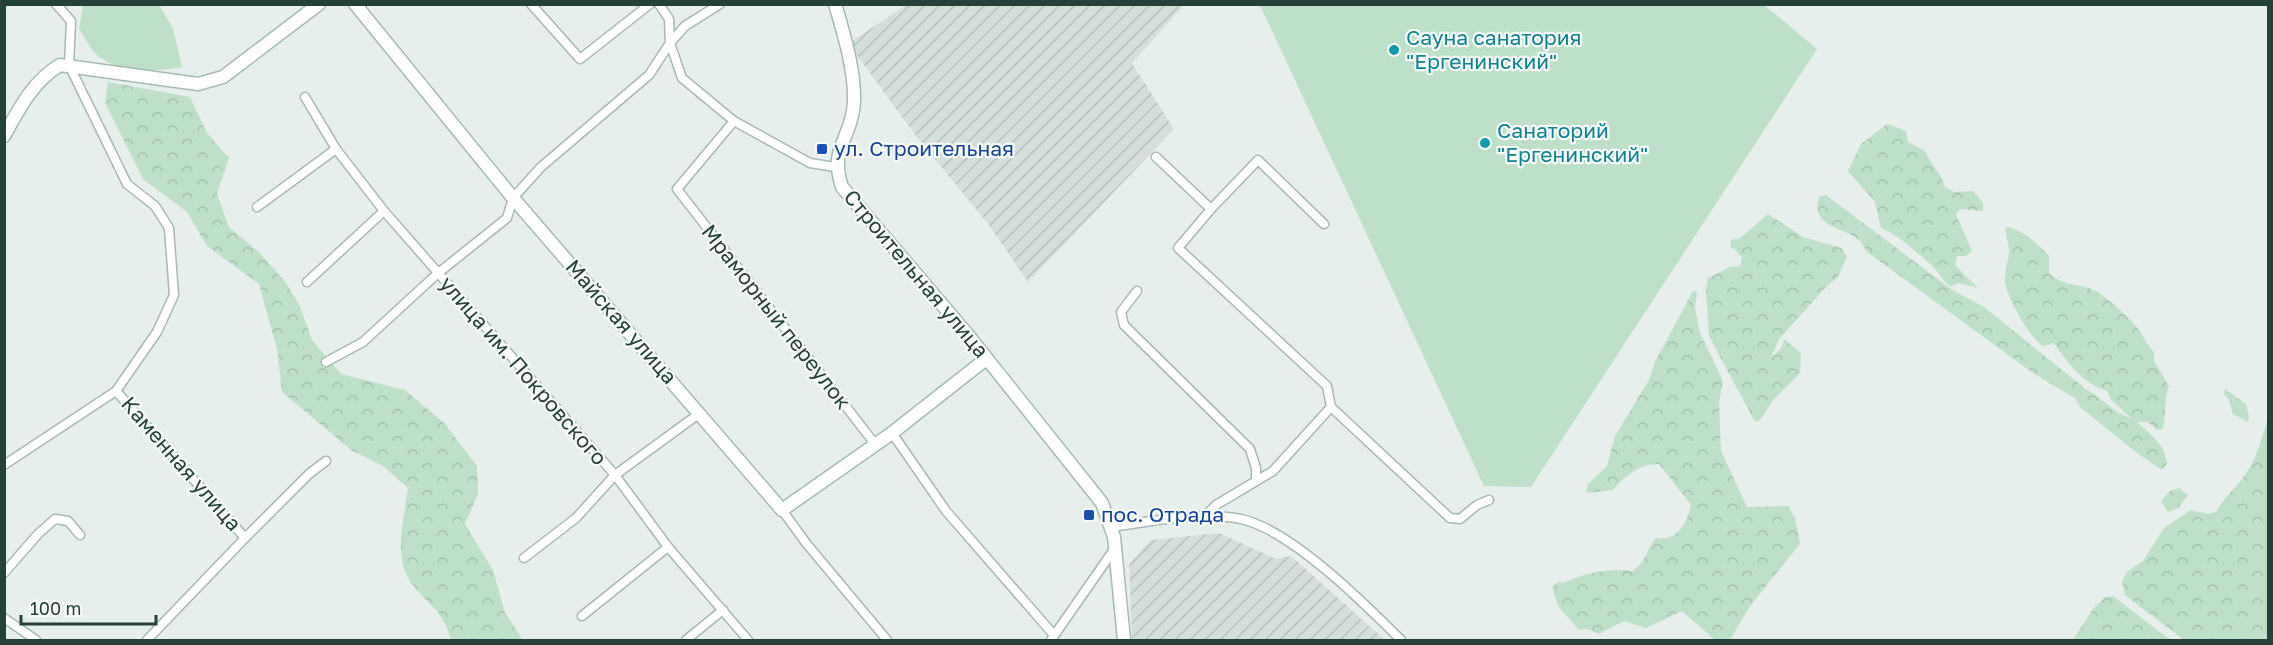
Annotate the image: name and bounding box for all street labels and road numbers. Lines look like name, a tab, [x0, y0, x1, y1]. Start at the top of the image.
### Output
street label: Строительная улица	[839, 184, 995, 363]
street label: Мраморный переулок	[697, 219, 857, 414]
street label: Майская улица	[561, 254, 683, 389]
street label: улица им. Покровского	[435, 271, 613, 470]
street label: Каменная улица	[116, 391, 247, 536]

